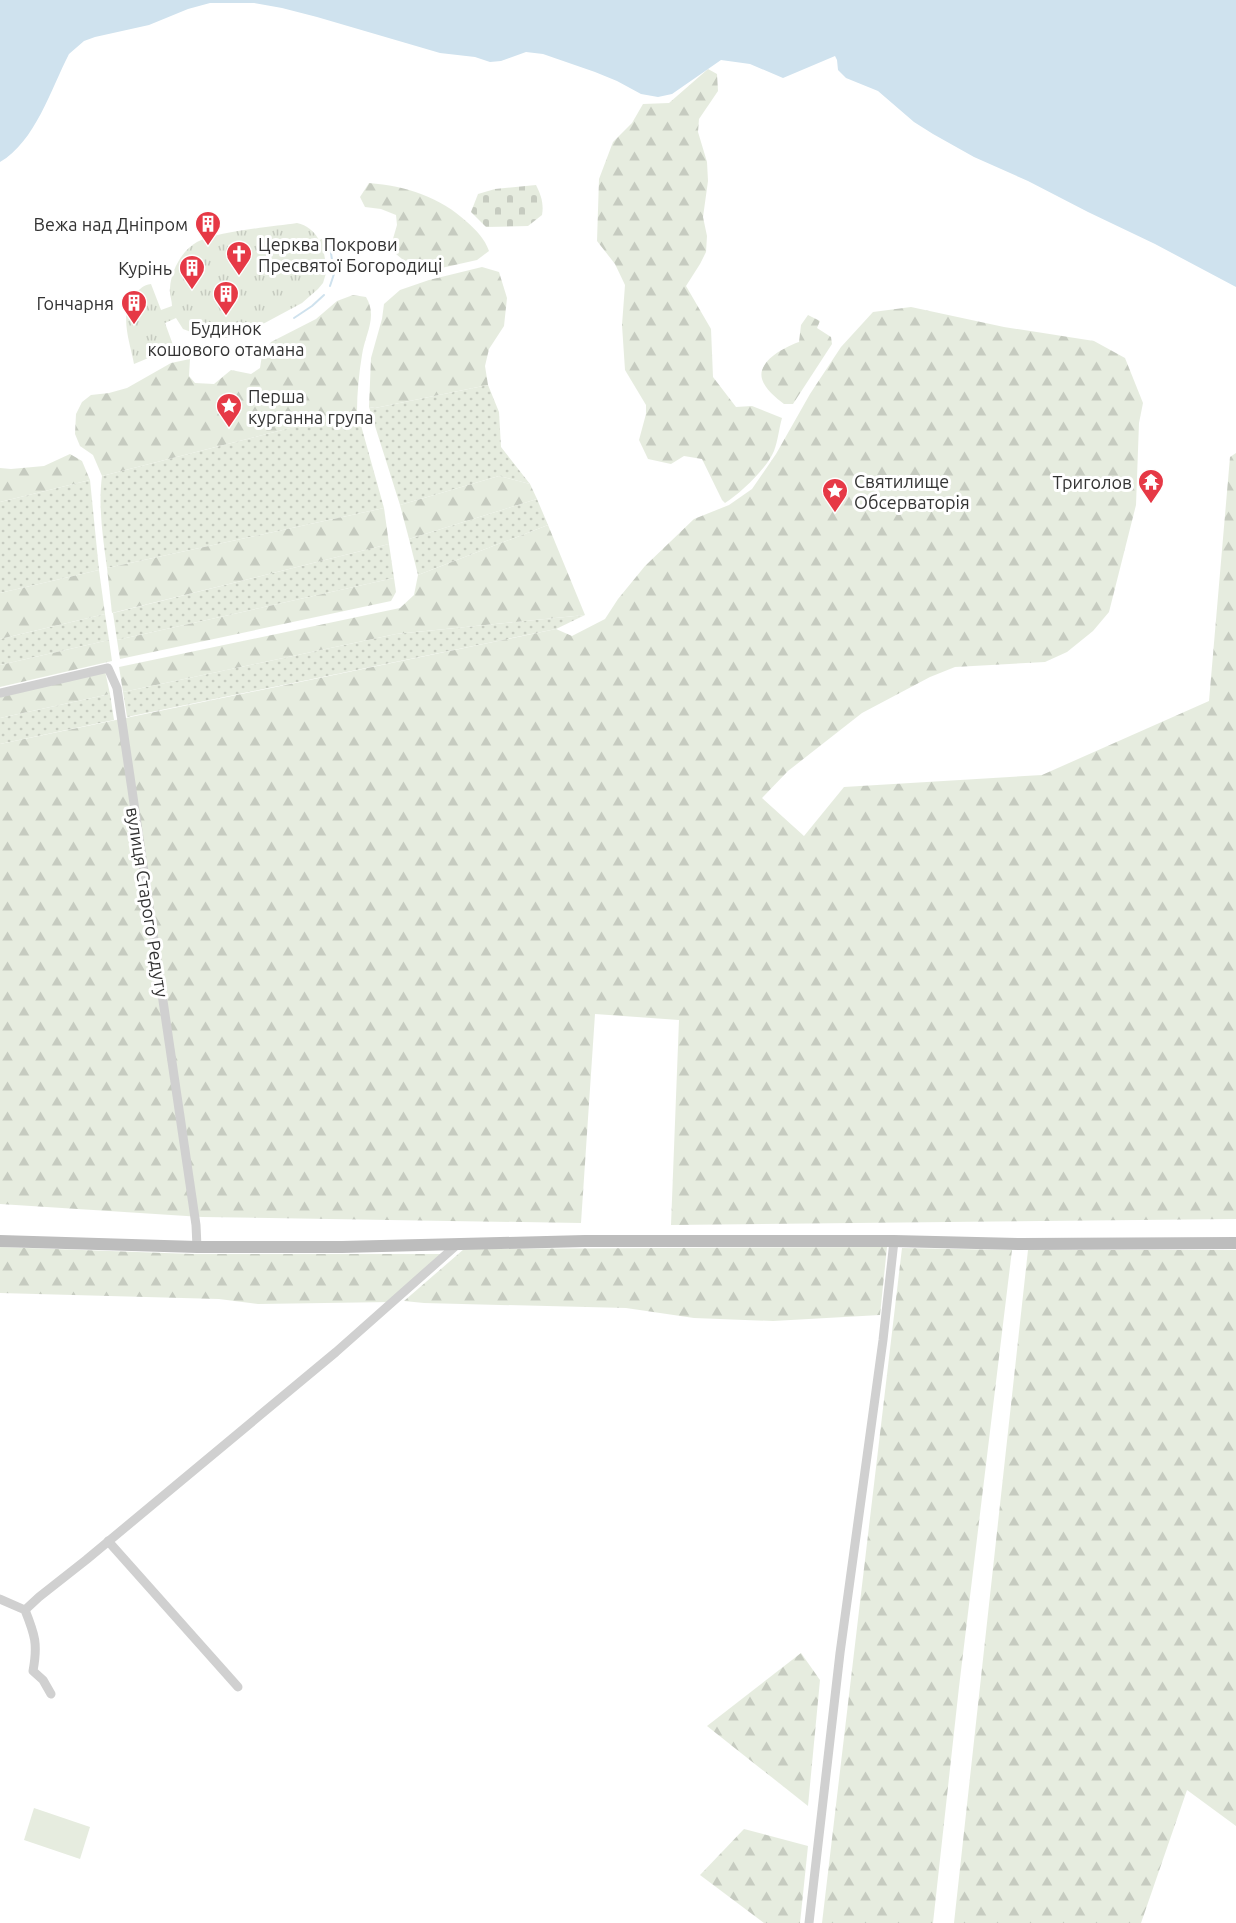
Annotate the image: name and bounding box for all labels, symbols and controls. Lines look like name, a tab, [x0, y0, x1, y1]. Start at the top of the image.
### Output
building icon: Вежа над Дніпром	[193, 209, 223, 247]
place label: Вежа над Дніпром	[34, 214, 188, 234]
place label: Церква Покрови Пресвятої Богородиці	[258, 234, 442, 275]
church icon: Церква Покрови Пресвятої Богородиці	[224, 239, 254, 277]
building icon: Курінь	[177, 253, 207, 291]
place label: Курінь	[118, 258, 172, 278]
building icon: Будинок кошового отамана	[211, 279, 241, 317]
building icon: Гончарня	[119, 288, 149, 326]
place label: Гончарня	[36, 293, 114, 313]
place label: Будинок кошового отамана	[148, 318, 304, 359]
place label: Перша курганна група	[248, 386, 373, 427]
place icon: Перша курганна група	[214, 391, 244, 429]
temple icon: Триголов	[1136, 467, 1166, 505]
place label: Святилище Обсерваторія	[854, 471, 970, 512]
place label: Триголов	[1052, 472, 1132, 492]
place icon: Святилище Обсерваторія	[820, 476, 850, 514]
street label: вулиця Старого Редуту	[123, 806, 173, 999]

